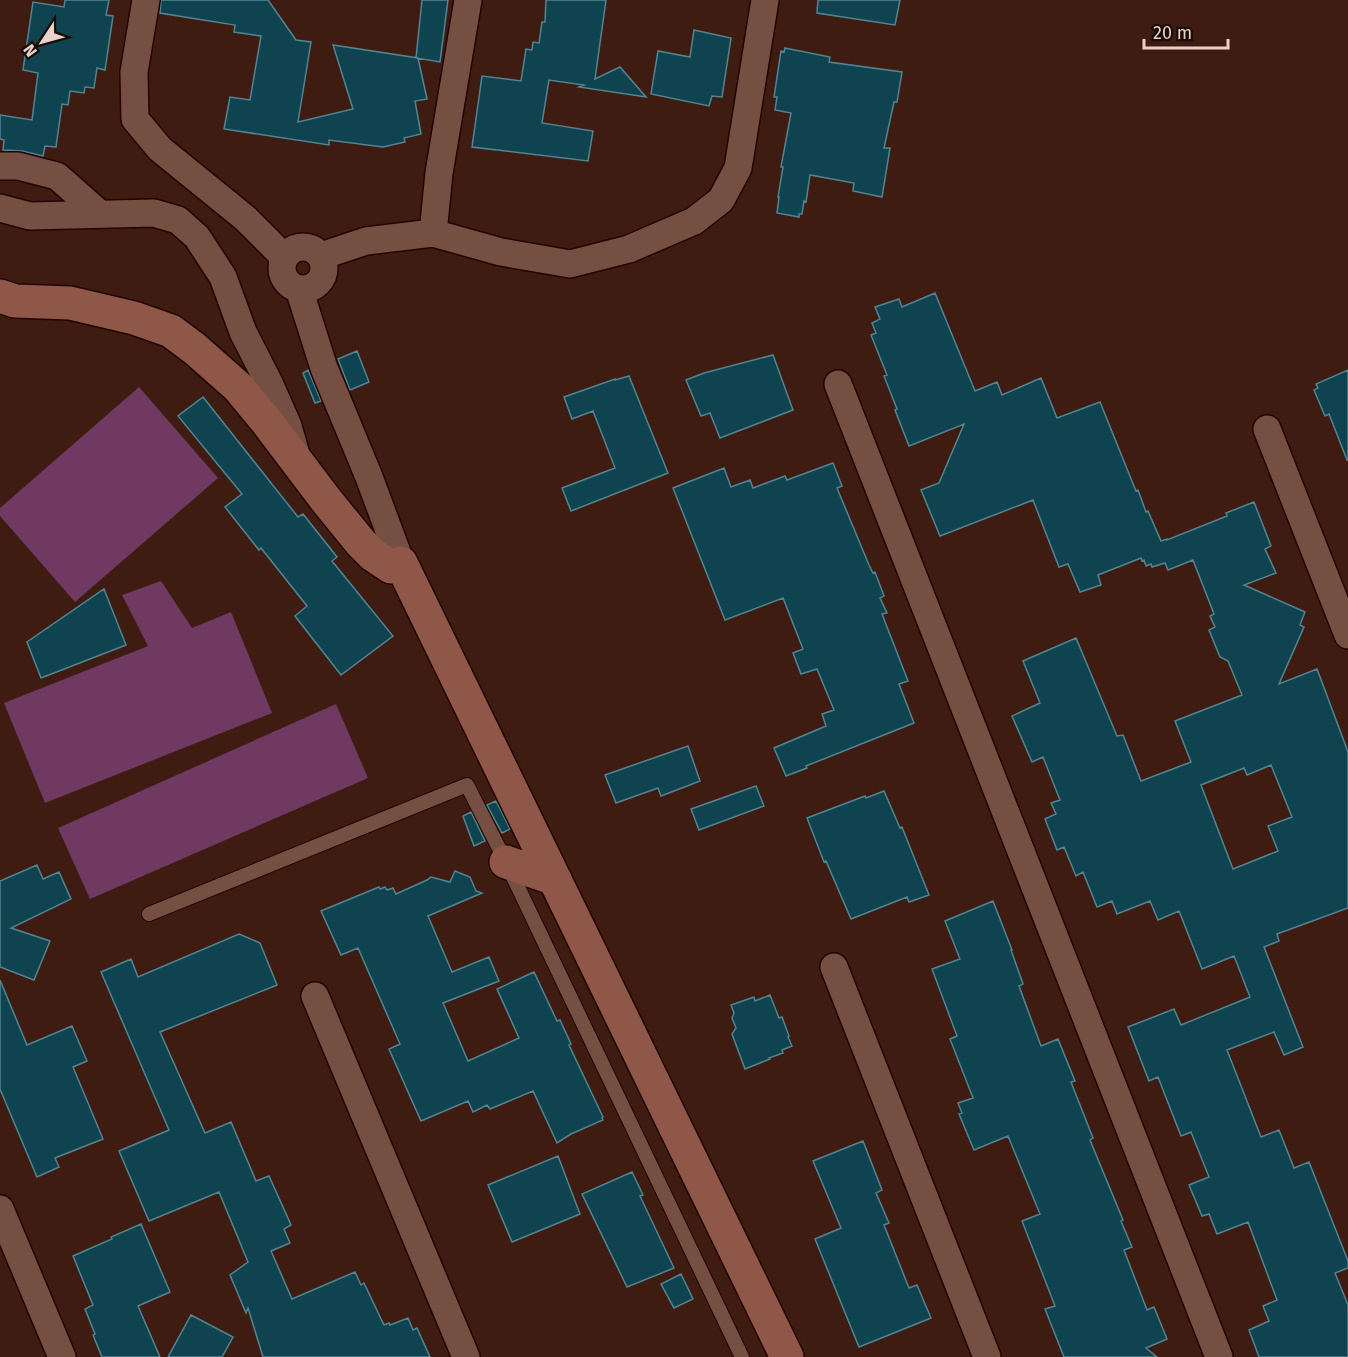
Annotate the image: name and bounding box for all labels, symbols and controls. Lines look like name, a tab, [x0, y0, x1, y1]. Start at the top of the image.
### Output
north arrow	[12, 12, 72, 72]
scale bar	[1144, 12, 1228, 50]
text: 20 m	[1153, 22, 1192, 44]
text: N	[19, 41, 41, 60]

